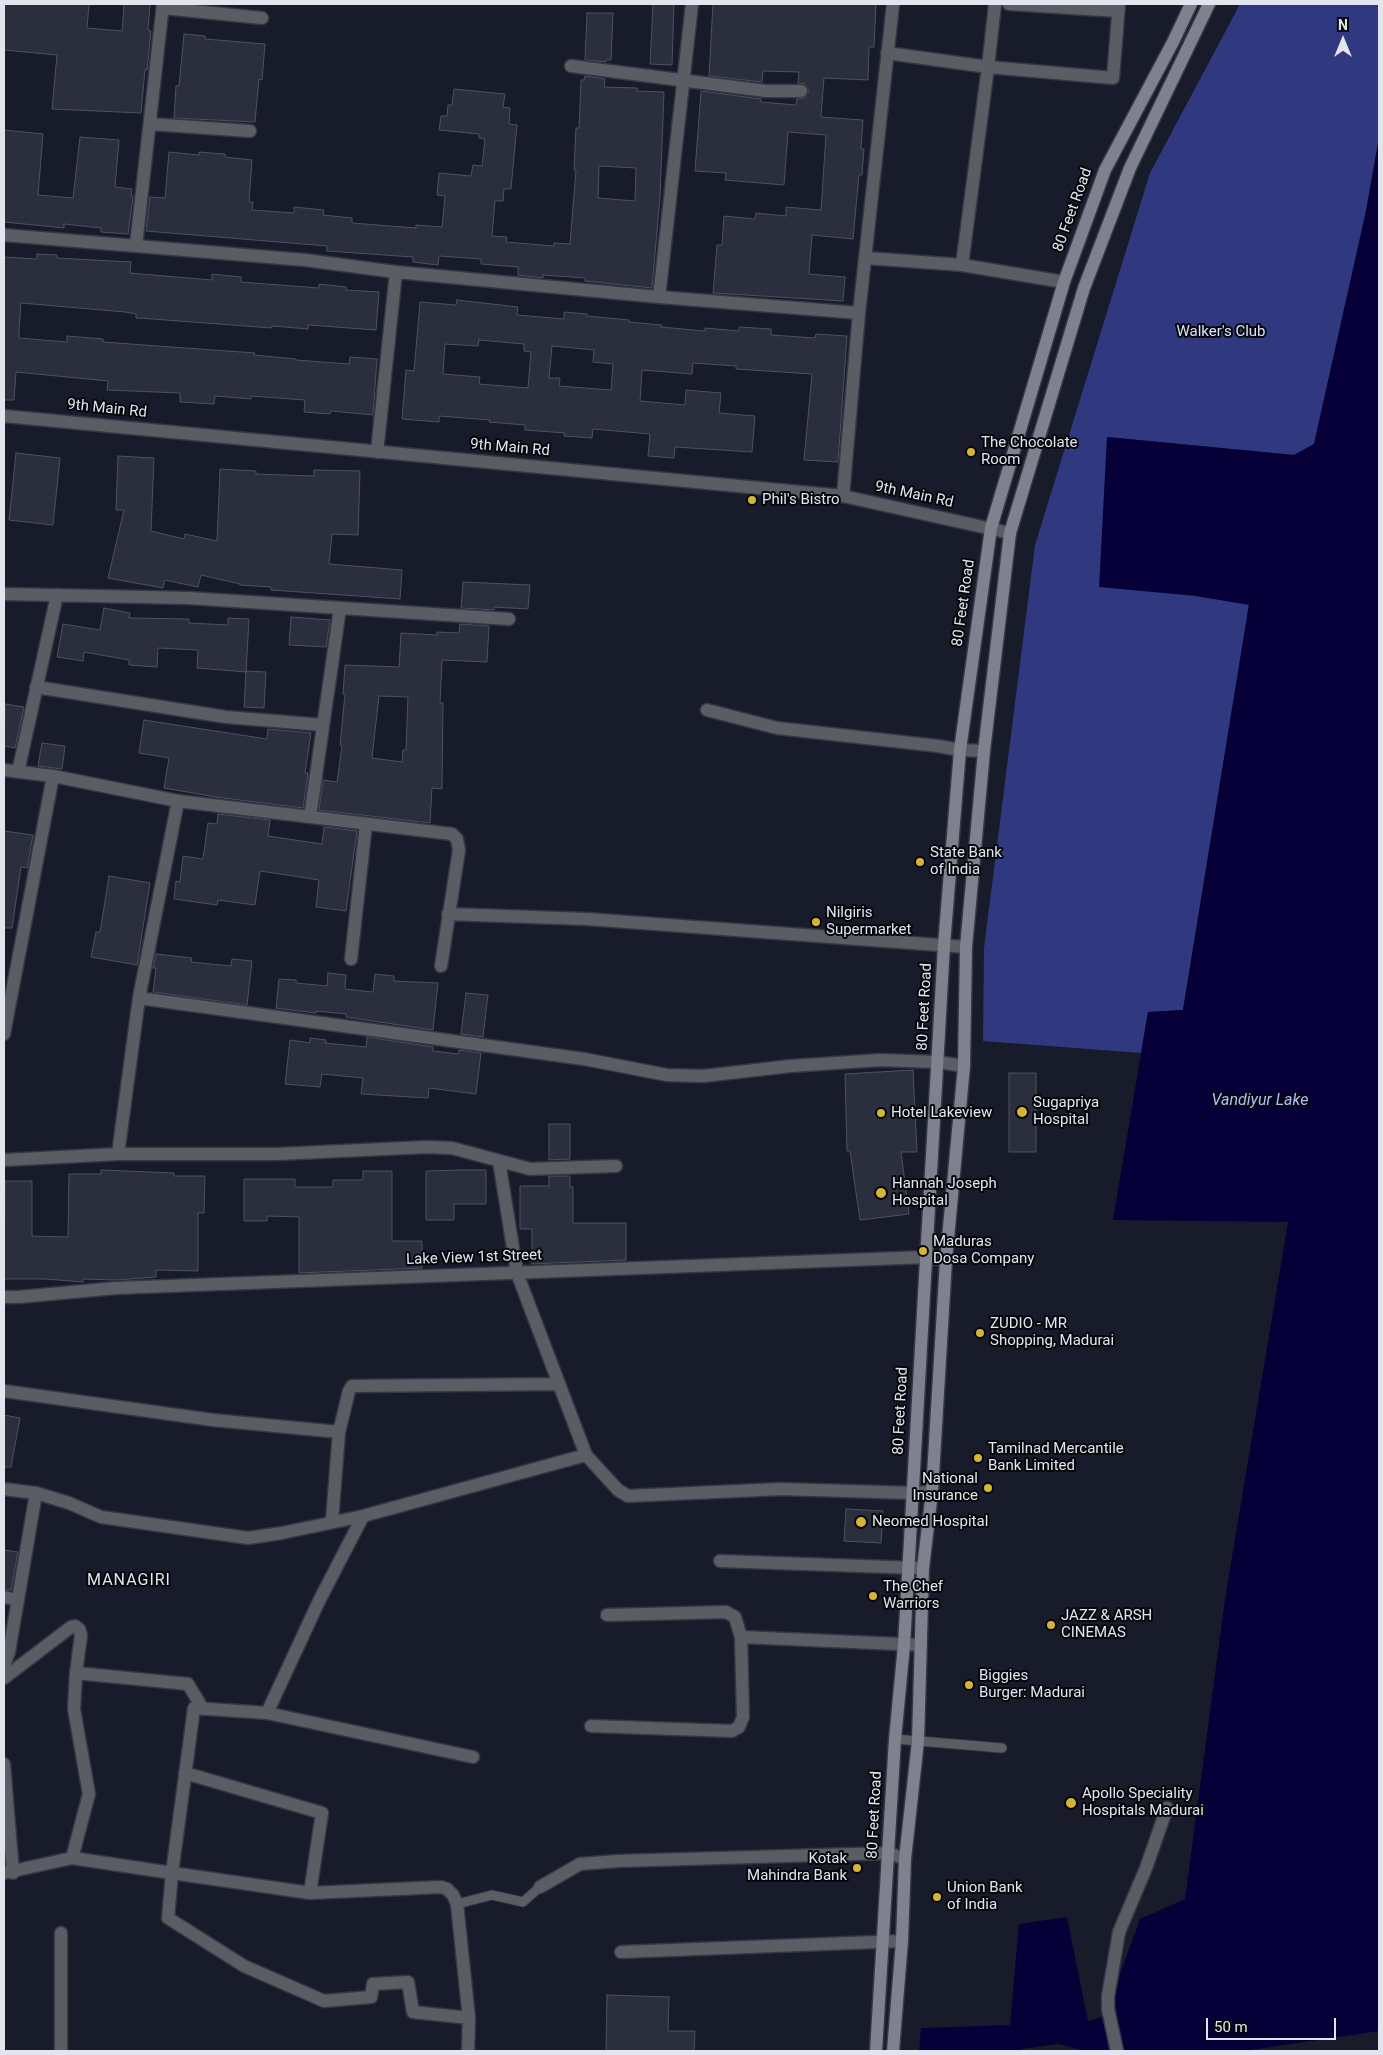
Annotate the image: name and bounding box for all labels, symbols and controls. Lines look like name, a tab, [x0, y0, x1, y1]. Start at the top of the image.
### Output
north arrow	[1318, 15, 1368, 65]
text: N	[1338, 17, 1348, 33]
street label: 80 Feet Road	[1050, 166, 1096, 254]
park label: Walker's Club	[1176, 323, 1266, 341]
street label: 9th Main Rd	[66, 396, 148, 422]
place label: The Chocolate Room	[981, 434, 1078, 469]
street label: 9th Main Rd	[469, 436, 551, 460]
marker: The Chocolate Room	[965, 446, 977, 458]
street label: 9th Main Rd	[873, 478, 955, 512]
place label: Phil's Bistro	[762, 491, 840, 509]
marker: Phil's Bistro	[746, 494, 758, 506]
street label: 80 Feet Road	[949, 558, 979, 648]
place label: State Bank of India	[930, 844, 1002, 879]
marker: State Bank of India	[914, 856, 926, 868]
place label: Nilgiris Supermarket	[826, 904, 911, 939]
marker: Nilgiris Supermarket	[810, 916, 822, 928]
street label: 80 Feet Road	[914, 963, 936, 1051]
water label: Vandiyur Lake	[1212, 1091, 1308, 1111]
place label: Sugapriya Hospital	[1033, 1094, 1099, 1129]
place label: Hotel Lakeview	[891, 1104, 992, 1122]
marker: Sugapriya Hospital	[1015, 1105, 1029, 1119]
marker: Hotel Lakeview	[875, 1107, 887, 1119]
place label: Hannah Joseph Hospital	[892, 1175, 997, 1210]
marker: Hannah Joseph Hospital	[874, 1186, 888, 1200]
place label: Maduras Dosa Company	[933, 1233, 1034, 1268]
marker: Maduras Dosa Company	[917, 1245, 929, 1257]
street label: Lake View 1st Street	[406, 1247, 542, 1269]
place label: ZUDIO - MR Shopping, Madurai	[990, 1315, 1114, 1350]
marker: ZUDIO - MR Shopping, Madurai	[974, 1327, 986, 1339]
street label: 80 Feet Road	[890, 1367, 912, 1455]
place label: Tamilnad Mercantile Bank Limited	[988, 1440, 1124, 1475]
marker: Tamilnad Mercantile Bank Limited	[972, 1452, 984, 1464]
place label: National Insurance	[913, 1470, 978, 1505]
marker: National Insurance	[982, 1482, 994, 1494]
place label: Neomed Hospital	[872, 1513, 988, 1531]
marker: Neomed Hospital	[854, 1515, 868, 1529]
district label: MANAGIRI	[86, 1571, 172, 1591]
place label: The Chef Warriors	[883, 1578, 943, 1613]
marker: The Chef Warriors	[867, 1590, 879, 1602]
place label: JAZZ & ARSH CINEMAS	[1061, 1607, 1152, 1642]
marker: JAZZ & ARSH CINEMAS	[1045, 1619, 1057, 1631]
place label: Biggies Burger: Madurai	[979, 1667, 1085, 1702]
marker: Biggies Burger: Madurai	[963, 1679, 975, 1691]
street label: 80 Feet Road	[864, 1771, 886, 1859]
place label: Apollo Speciality Hospitals Madurai	[1082, 1785, 1204, 1820]
marker: Apollo Speciality Hospitals Madurai	[1064, 1796, 1078, 1810]
place label: Kotak Mahindra Bank	[747, 1850, 847, 1885]
marker: Kotak Mahindra Bank	[851, 1862, 863, 1874]
place label: Union Bank of India	[947, 1879, 1023, 1914]
marker: Union Bank of India	[931, 1891, 943, 1903]
scale bar	[1208, 2008, 1338, 2040]
text: 50 m	[1214, 2018, 1248, 2036]

